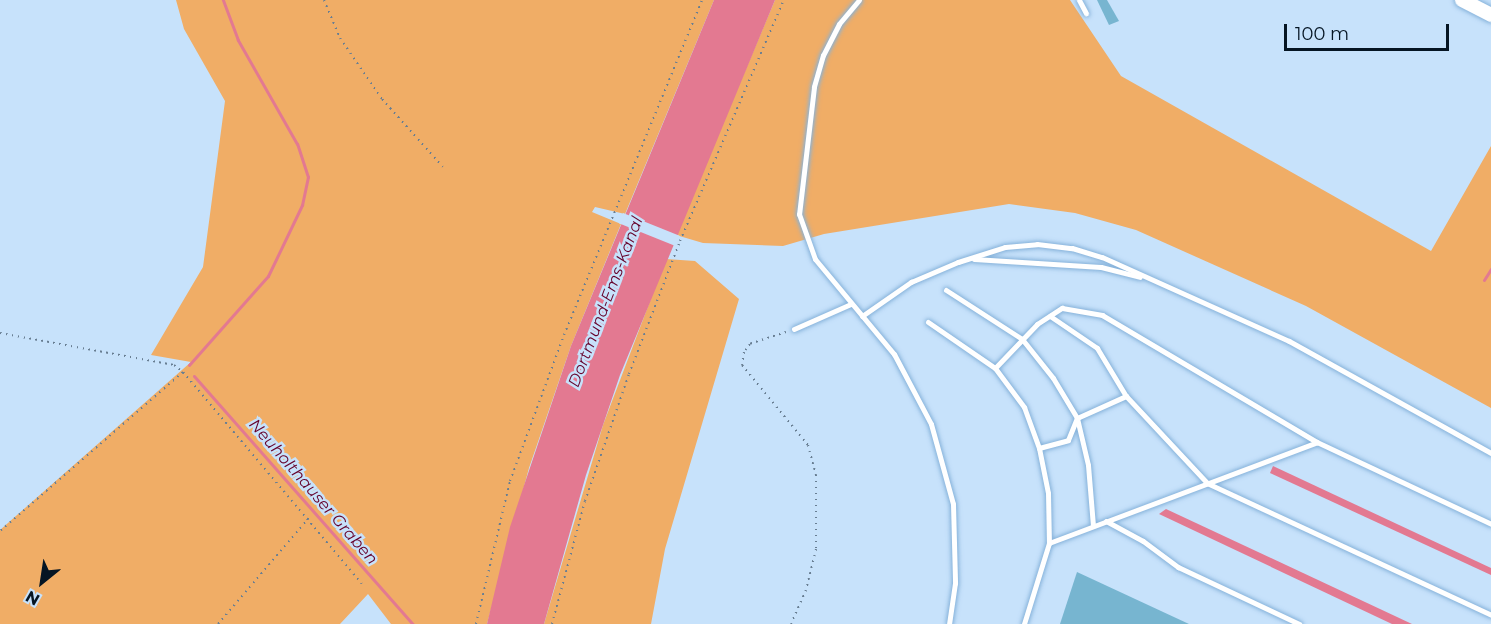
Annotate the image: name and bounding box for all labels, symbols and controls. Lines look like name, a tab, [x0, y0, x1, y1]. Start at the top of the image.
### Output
scale bar	[1287, 12, 1452, 50]
text: 100 m	[1295, 23, 1349, 45]
water label: Dortmund-Ems-Kanal	[565, 214, 647, 390]
water label: Neuholthauser Graben	[245, 415, 381, 569]
north arrow	[12, 552, 72, 612]
text: N	[22, 587, 43, 609]

